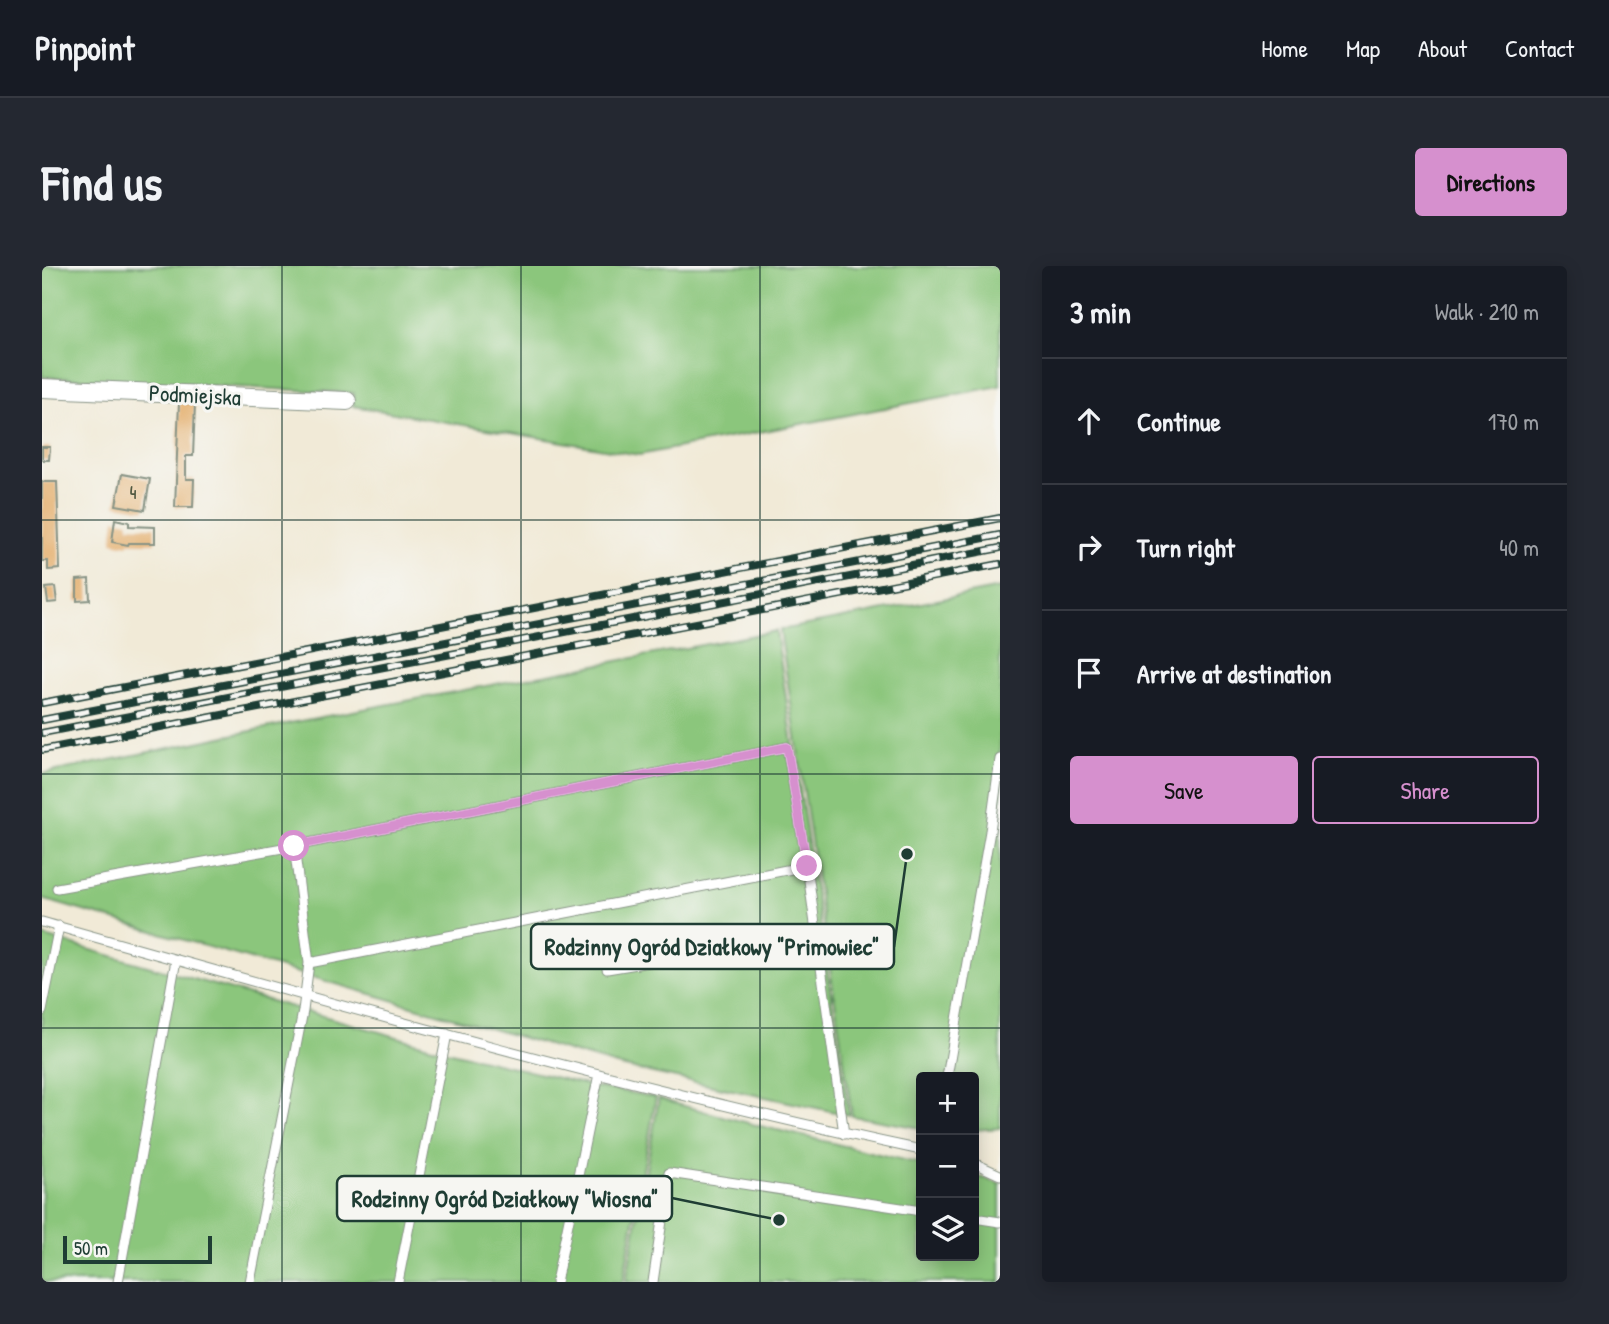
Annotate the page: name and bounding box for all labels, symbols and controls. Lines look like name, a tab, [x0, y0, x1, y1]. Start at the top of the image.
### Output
text: Pinpoint	[35, 26, 134, 70]
text: Home	[1261, 32, 1308, 64]
text: Map	[1346, 32, 1380, 64]
text: About	[1418, 32, 1467, 64]
text: Contact	[1505, 32, 1574, 64]
button: Directions	[1415, 148, 1567, 216]
text: Find us	[42, 149, 162, 215]
text: 3 min	[1070, 292, 1131, 332]
text: Walk · 210 m	[1435, 296, 1539, 327]
street label: Podmiejska	[148, 377, 242, 412]
icon: ahead	[1070, 402, 1108, 440]
text: Continue	[1137, 404, 1221, 439]
text: 170 m	[1488, 406, 1539, 437]
house number: 4	[129, 479, 137, 505]
icon: right	[1070, 528, 1108, 566]
text: Turn right	[1137, 530, 1235, 565]
text: 40 m	[1499, 532, 1539, 563]
icon: arrive	[1070, 654, 1108, 692]
text: Arrive at destination	[1137, 656, 1332, 691]
button: Save	[1070, 756, 1298, 824]
button: Share	[1312, 756, 1539, 824]
route start	[278, 830, 309, 861]
route end	[791, 850, 822, 881]
callout: Rodzinny Ogród Działkowy "Primowiec"	[531, 924, 894, 969]
text: Rodzinny Ogród Działkowy "Primowiec"	[545, 930, 879, 963]
map controls	[916, 1072, 979, 1261]
button: +	[916, 1072, 979, 1135]
button: −	[916, 1135, 979, 1198]
callout: Rodzinny Ogród Działkowy "Wiosna"	[337, 1176, 672, 1221]
text: Rodzinny Ogród Działkowy "Wiosna"	[352, 1182, 658, 1215]
button: layers	[916, 1198, 979, 1261]
scale bar	[63, 1233, 212, 1265]
text: 50 m	[74, 1235, 108, 1261]

